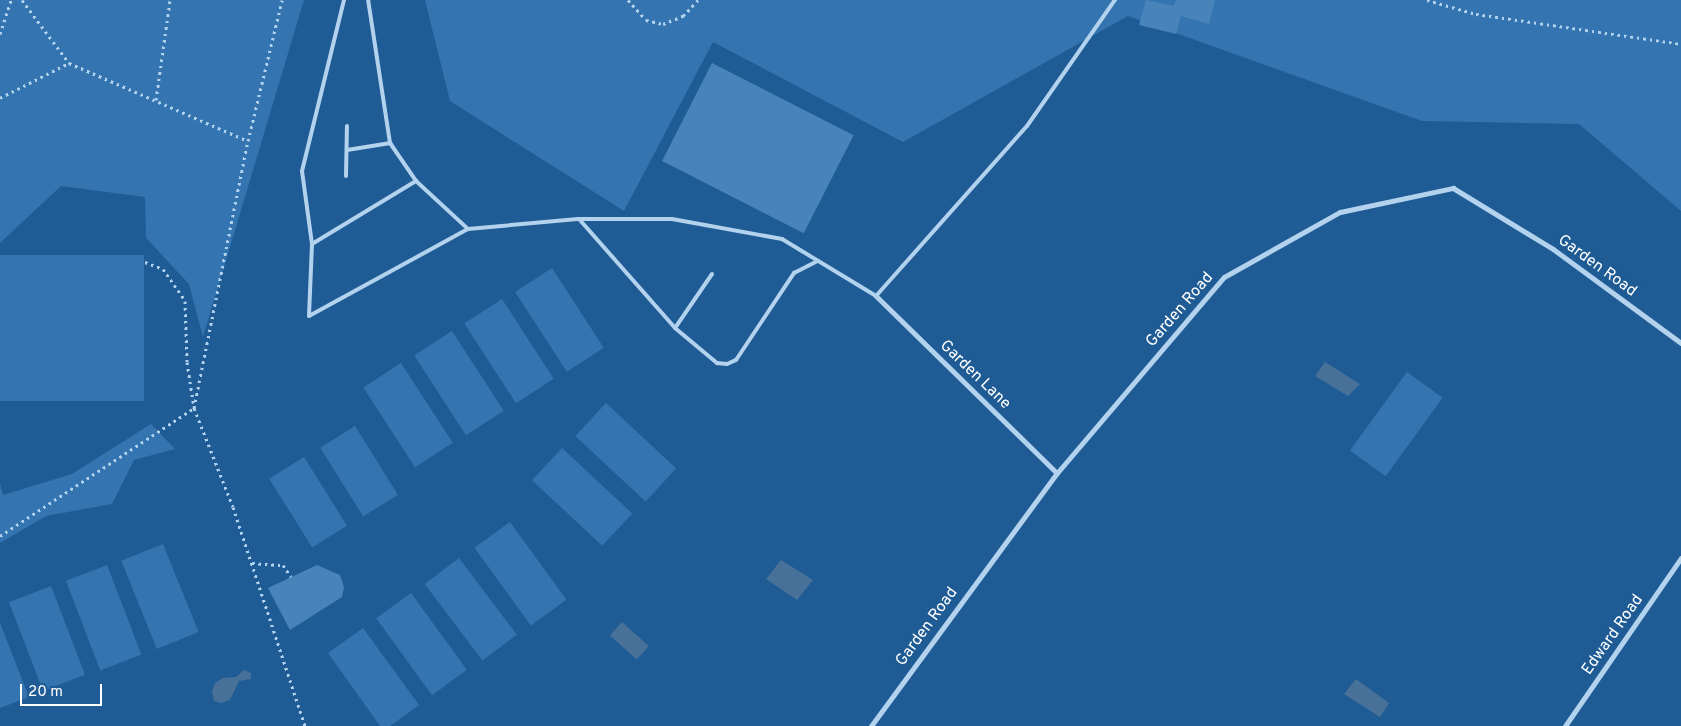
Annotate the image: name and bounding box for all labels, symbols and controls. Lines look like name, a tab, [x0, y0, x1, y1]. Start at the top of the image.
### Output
street label: Garden Road	[1554, 231, 1640, 301]
street label: Garden Road	[1142, 269, 1218, 351]
street label: Garden Lane	[935, 336, 1015, 414]
street label: Garden Road	[892, 584, 962, 670]
street label: Edward Road	[1578, 591, 1648, 679]
scale bar	[22, 674, 105, 706]
text: 20 m	[28, 683, 63, 702]

